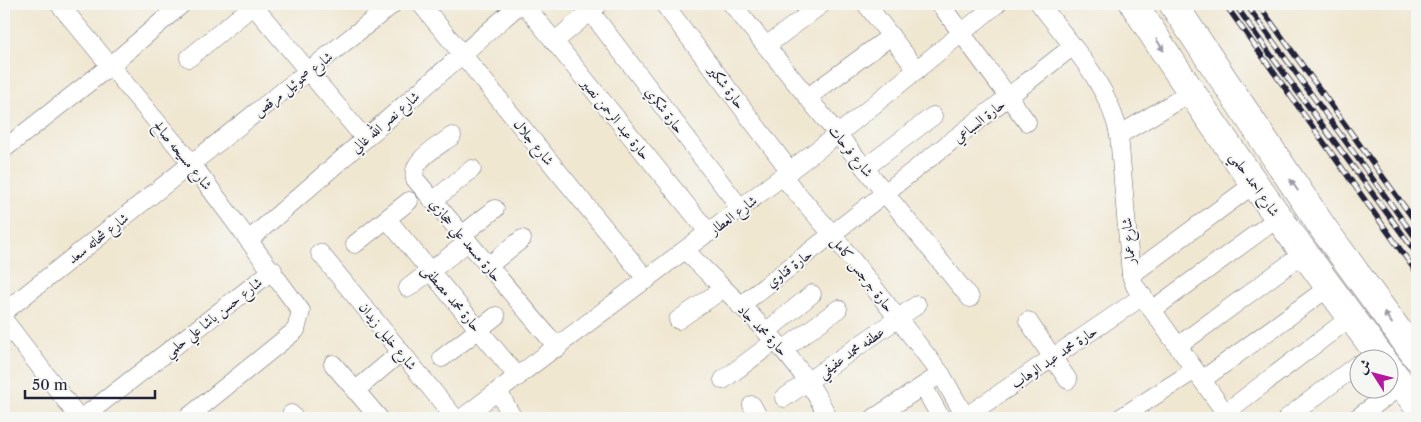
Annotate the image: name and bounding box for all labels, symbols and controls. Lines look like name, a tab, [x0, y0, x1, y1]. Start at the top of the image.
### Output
one-way arrow	[1155, 38, 1164, 51]
street label: شارع صموئيل مرقص	[250, 47, 338, 123]
street label: حارة شكير	[704, 60, 749, 112]
street label: حارة عبد الرحمن نصير	[576, 73, 654, 164]
street label: حارة شكري	[639, 83, 688, 139]
street label: شارع نصر الله غالي	[346, 86, 425, 159]
street label: حارة السباعي	[949, 95, 1011, 149]
street label: شارع جلال	[507, 115, 558, 171]
street label: شارع مسيحه صالح	[146, 117, 216, 196]
street label: شارع فرحات	[822, 121, 877, 183]
street label: شارع احمد حلمي	[1223, 148, 1284, 222]
one-way arrow	[1289, 179, 1299, 192]
street label: شارع العطار	[704, 191, 762, 242]
street label: حارة مسعد علي حجازي	[423, 195, 506, 288]
street label: شارع شحاته سعد	[64, 209, 134, 270]
street label: شارع عمار	[1117, 217, 1142, 267]
street label: حارة جرجس كامل	[826, 232, 898, 317]
street label: حارة قناوي	[762, 245, 817, 294]
street label: حارة محمد مصطفى	[417, 261, 485, 337]
street label: شارع حسن باشا علي حلمي	[160, 273, 268, 364]
street label: شارع خليل زيدان	[353, 298, 421, 376]
street label: حارة محمد جاد	[734, 300, 792, 360]
one-way arrow	[1383, 312, 1394, 325]
street label: عطفه محمد عفيفي	[814, 322, 891, 386]
street label: حارة محمد عبد الوهاب	[1008, 322, 1100, 392]
north arrow	[1348, 350, 1398, 400]
text: ش	[1352, 355, 1375, 377]
scale bar	[25, 367, 155, 399]
text: 50 m	[32, 375, 68, 394]

